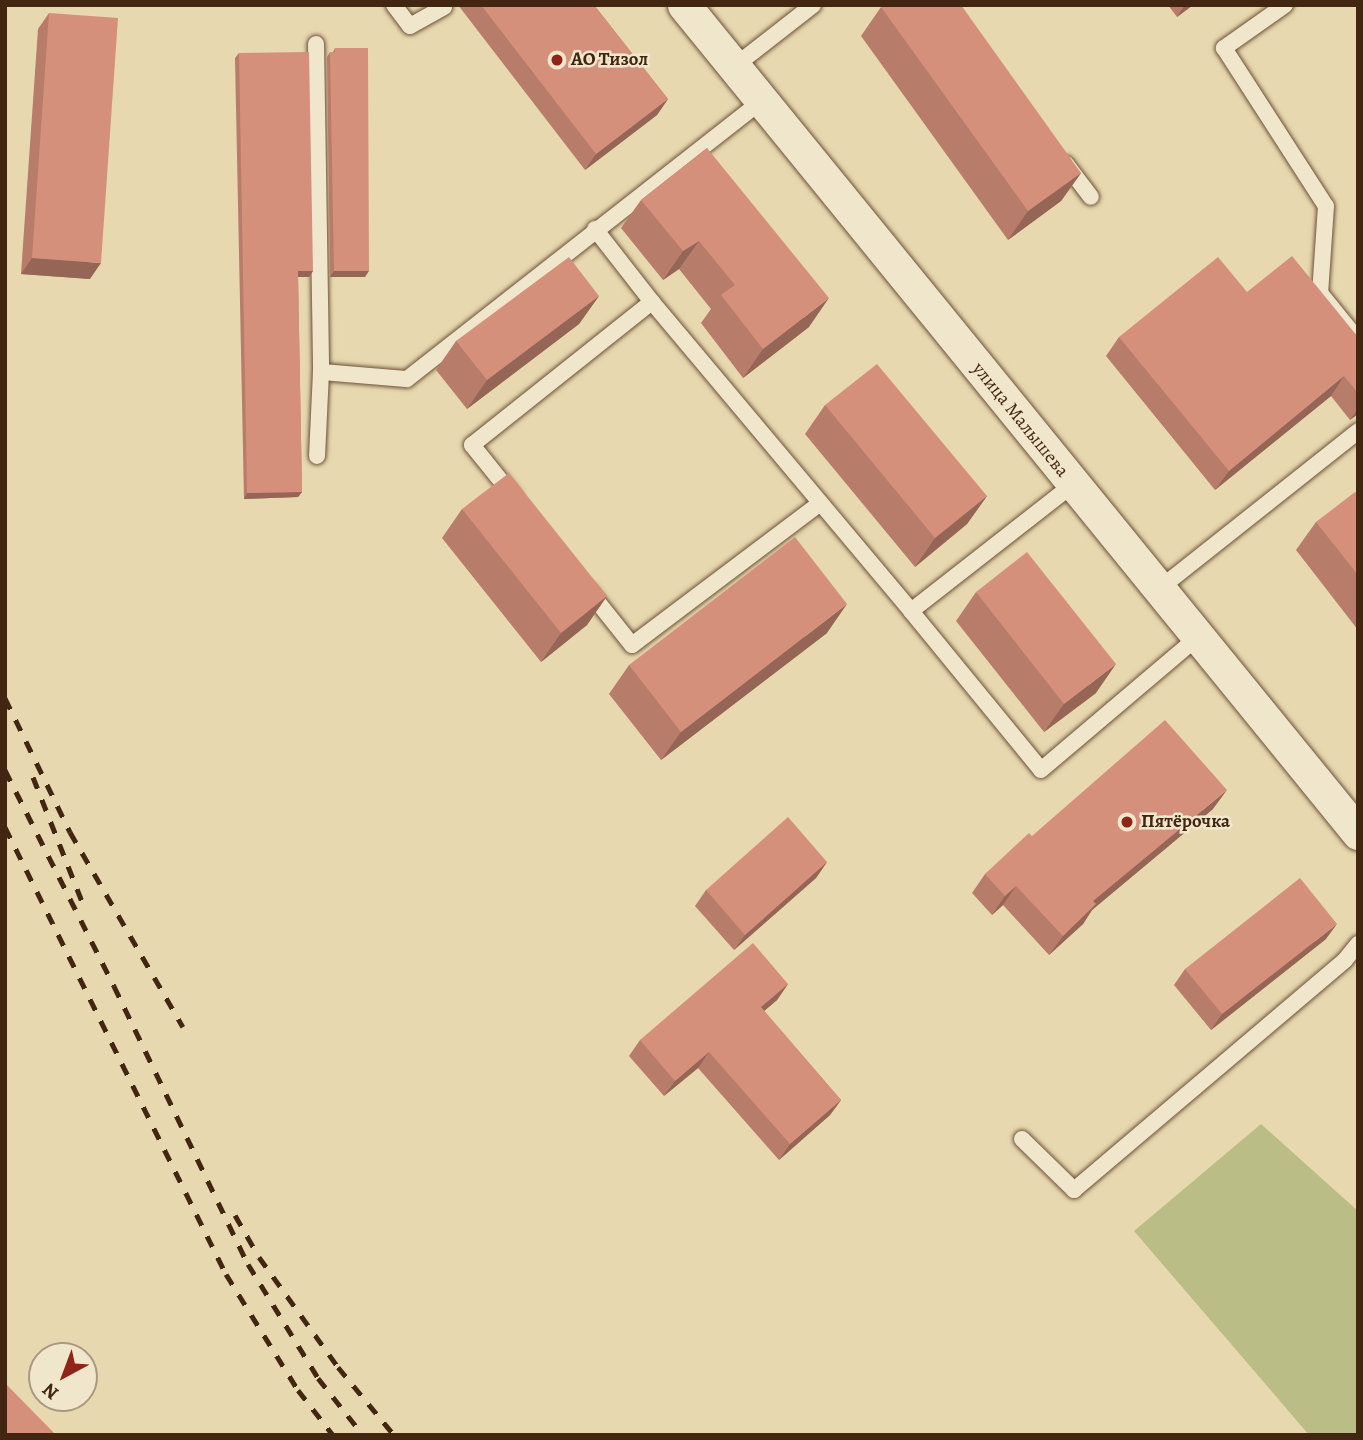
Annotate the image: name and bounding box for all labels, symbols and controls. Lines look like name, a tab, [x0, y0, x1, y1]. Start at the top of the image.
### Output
place label: АО Тизол	[571, 49, 648, 71]
marker: АО Тизол	[549, 52, 565, 68]
street label: улица Малышева	[967, 358, 1073, 482]
place label: Пятёрочка	[1141, 811, 1230, 833]
marker: Пятёрочка	[1119, 814, 1135, 830]
north arrow	[28, 1342, 98, 1412]
text: N	[37, 1377, 64, 1406]

